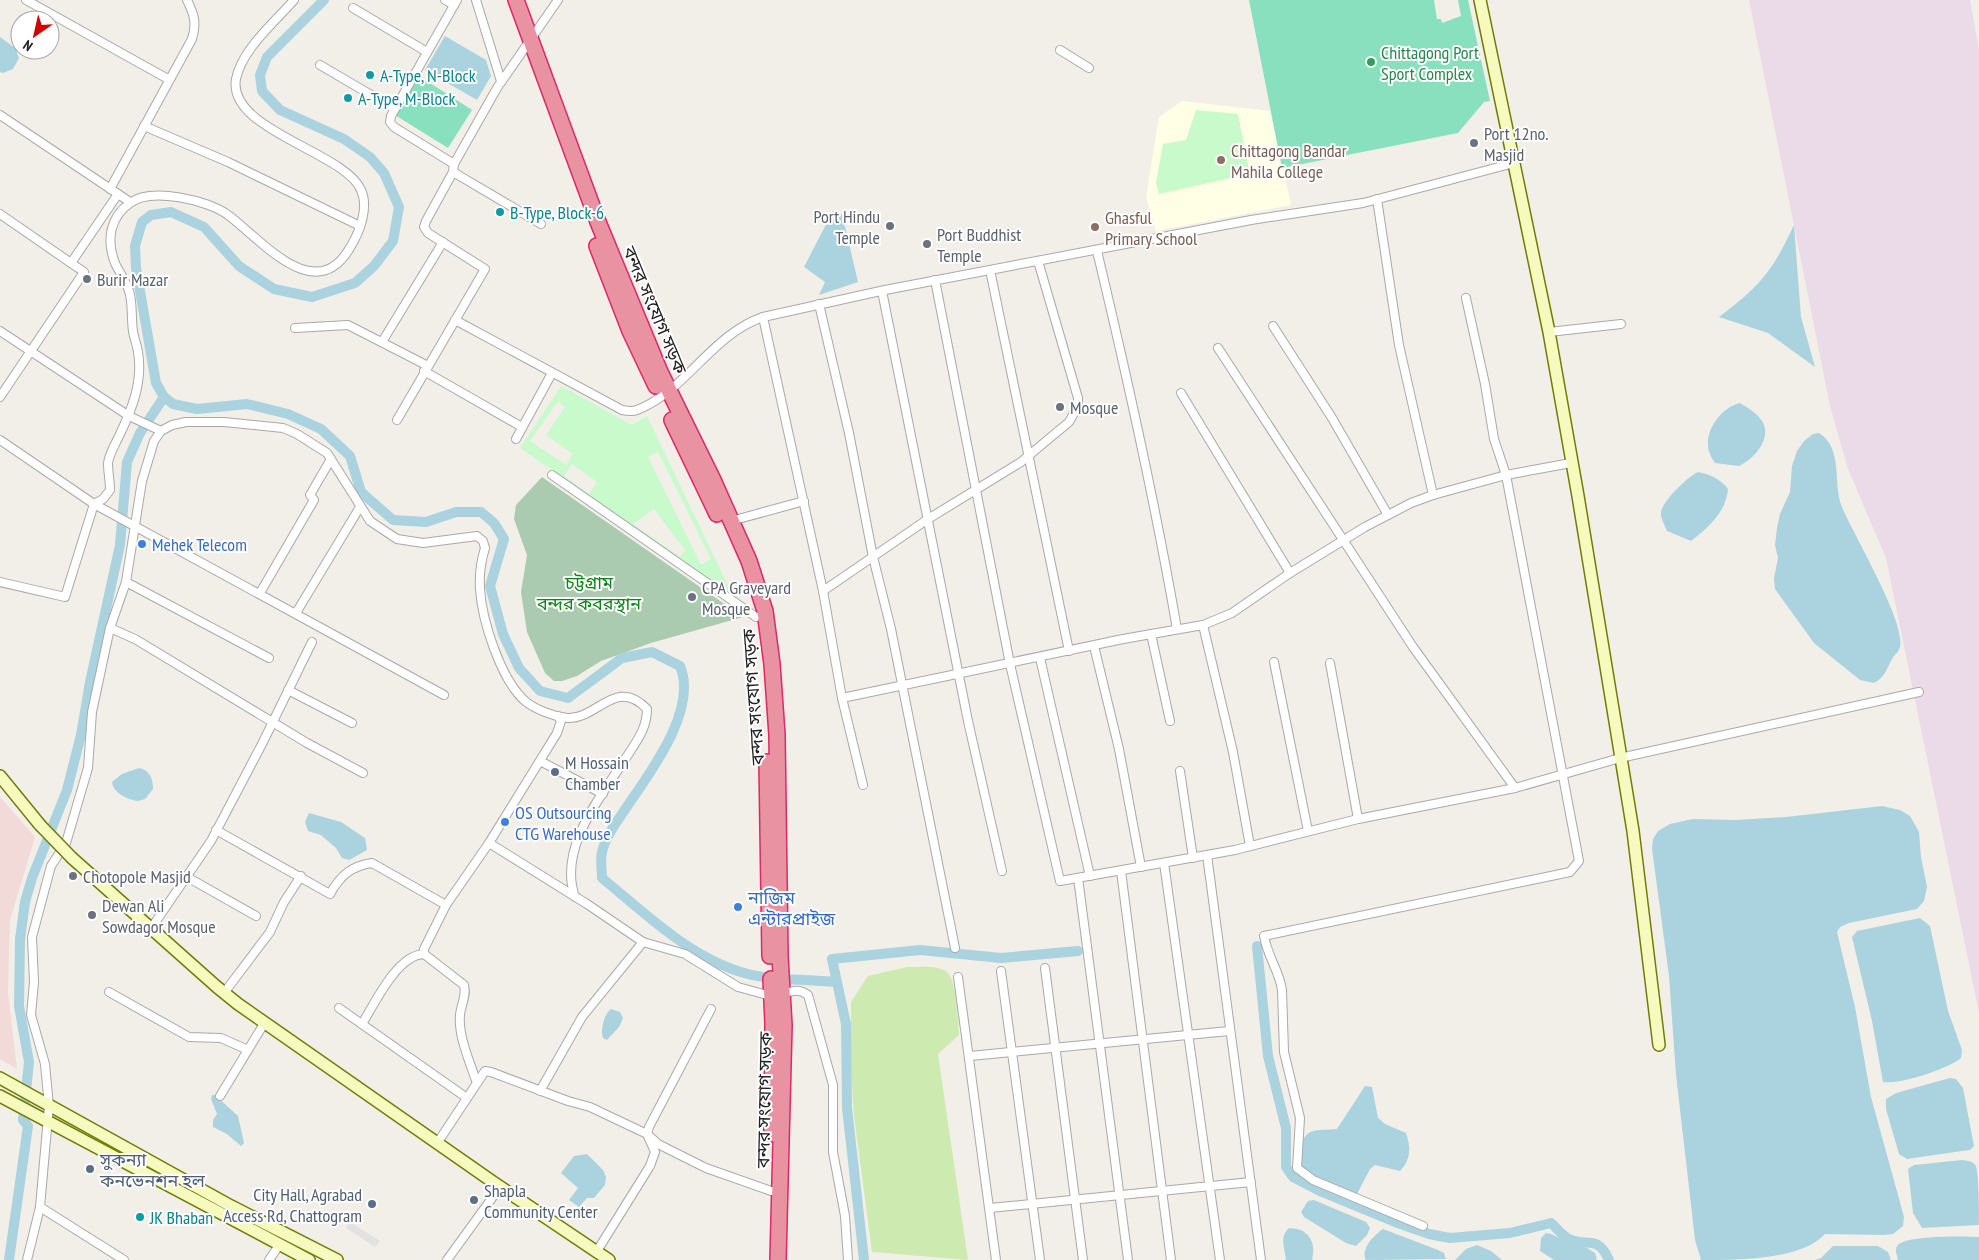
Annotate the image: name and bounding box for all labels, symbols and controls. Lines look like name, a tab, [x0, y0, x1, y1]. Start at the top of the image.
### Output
north arrow	[10, 10, 60, 60]
text: N	[20, 36, 36, 55]
place label: Chittagong Port Sport Complex	[1381, 41, 1479, 85]
marker: Chittagong Port Sport Complex	[1365, 56, 1377, 68]
place label: A-Type, N-Block	[380, 64, 476, 87]
marker: A-Type, N-Block	[364, 69, 376, 81]
place label: A-Type, M-Block	[358, 87, 456, 110]
marker: A-Type, M-Block	[342, 92, 354, 104]
place label: Port 12no. Masjid	[1484, 122, 1549, 166]
marker: Port 12no. Masjid	[1468, 137, 1480, 149]
place label: Chittagong Bandar Mahila College	[1231, 139, 1347, 183]
marker: Chittagong Bandar Mahila College	[1215, 154, 1227, 166]
place label: B-Type, Block-6	[510, 201, 604, 224]
place label: Port Hindu Temple	[813, 205, 880, 249]
marker: B-Type, Block-6	[494, 206, 506, 218]
place label: Ghasful Primary School	[1105, 206, 1198, 250]
marker: Port Hindu Temple	[884, 220, 896, 232]
marker: Ghasful Primary School	[1089, 221, 1101, 233]
place label: Port Buddhist Temple	[937, 223, 1021, 267]
marker: Port Buddhist Temple	[921, 238, 933, 250]
street label: বন্দর সংযোগ সড়ক	[617, 242, 692, 378]
place label: Burir Mazar	[97, 268, 168, 291]
marker: Burir Mazar	[81, 273, 93, 285]
place label: Mosque	[1070, 396, 1118, 419]
marker: Mosque	[1054, 401, 1066, 413]
place label: Mehek Telecom	[152, 533, 247, 556]
marker: Mehek Telecom	[136, 538, 148, 550]
park label: চট্টগ্রাম বন্দর কবরস্থান	[536, 571, 642, 615]
place label: CPA Graveyard Mosque	[702, 576, 791, 620]
marker: CPA Graveyard Mosque	[686, 591, 698, 603]
street label: বন্দর সংযোগ সড়ক	[737, 628, 769, 767]
place label: M Hossain Chamber	[565, 751, 629, 795]
marker: M Hossain Chamber	[549, 766, 561, 778]
place label: OS Outsourcing CTG Warehouse	[515, 801, 612, 845]
marker: OS Outsourcing CTG Warehouse	[499, 816, 511, 828]
place label: Chotopole Masjid	[83, 865, 191, 888]
marker: Chotopole Masjid	[67, 870, 79, 882]
place label: নাজিম এন্টারপ্রাইজ	[747, 886, 836, 930]
place label: Dewan Ali Sowdagor Mosque	[102, 894, 216, 938]
marker: নাজিম এন্টারপ্রাইজ	[732, 901, 744, 913]
marker: Dewan Ali Sowdagor Mosque	[86, 909, 98, 921]
street label: বন্দর সংযোগ সড়ক	[751, 1031, 777, 1169]
place label: সুকন্যা কনভেনশন হল	[99, 1148, 206, 1192]
marker: সুকন্যা কনভেনশন হল	[84, 1163, 96, 1175]
place label: Shapla Community Center	[484, 1179, 598, 1223]
place label: City Hall, Agrabad Access Rd, Chattogram	[223, 1183, 362, 1227]
marker: Shapla Community Center	[468, 1194, 480, 1206]
marker: City Hall, Agrabad Access Rd, Chattogram	[366, 1198, 378, 1210]
place label: JK Bhaban	[149, 1206, 213, 1229]
marker: JK Bhaban	[134, 1211, 146, 1223]

